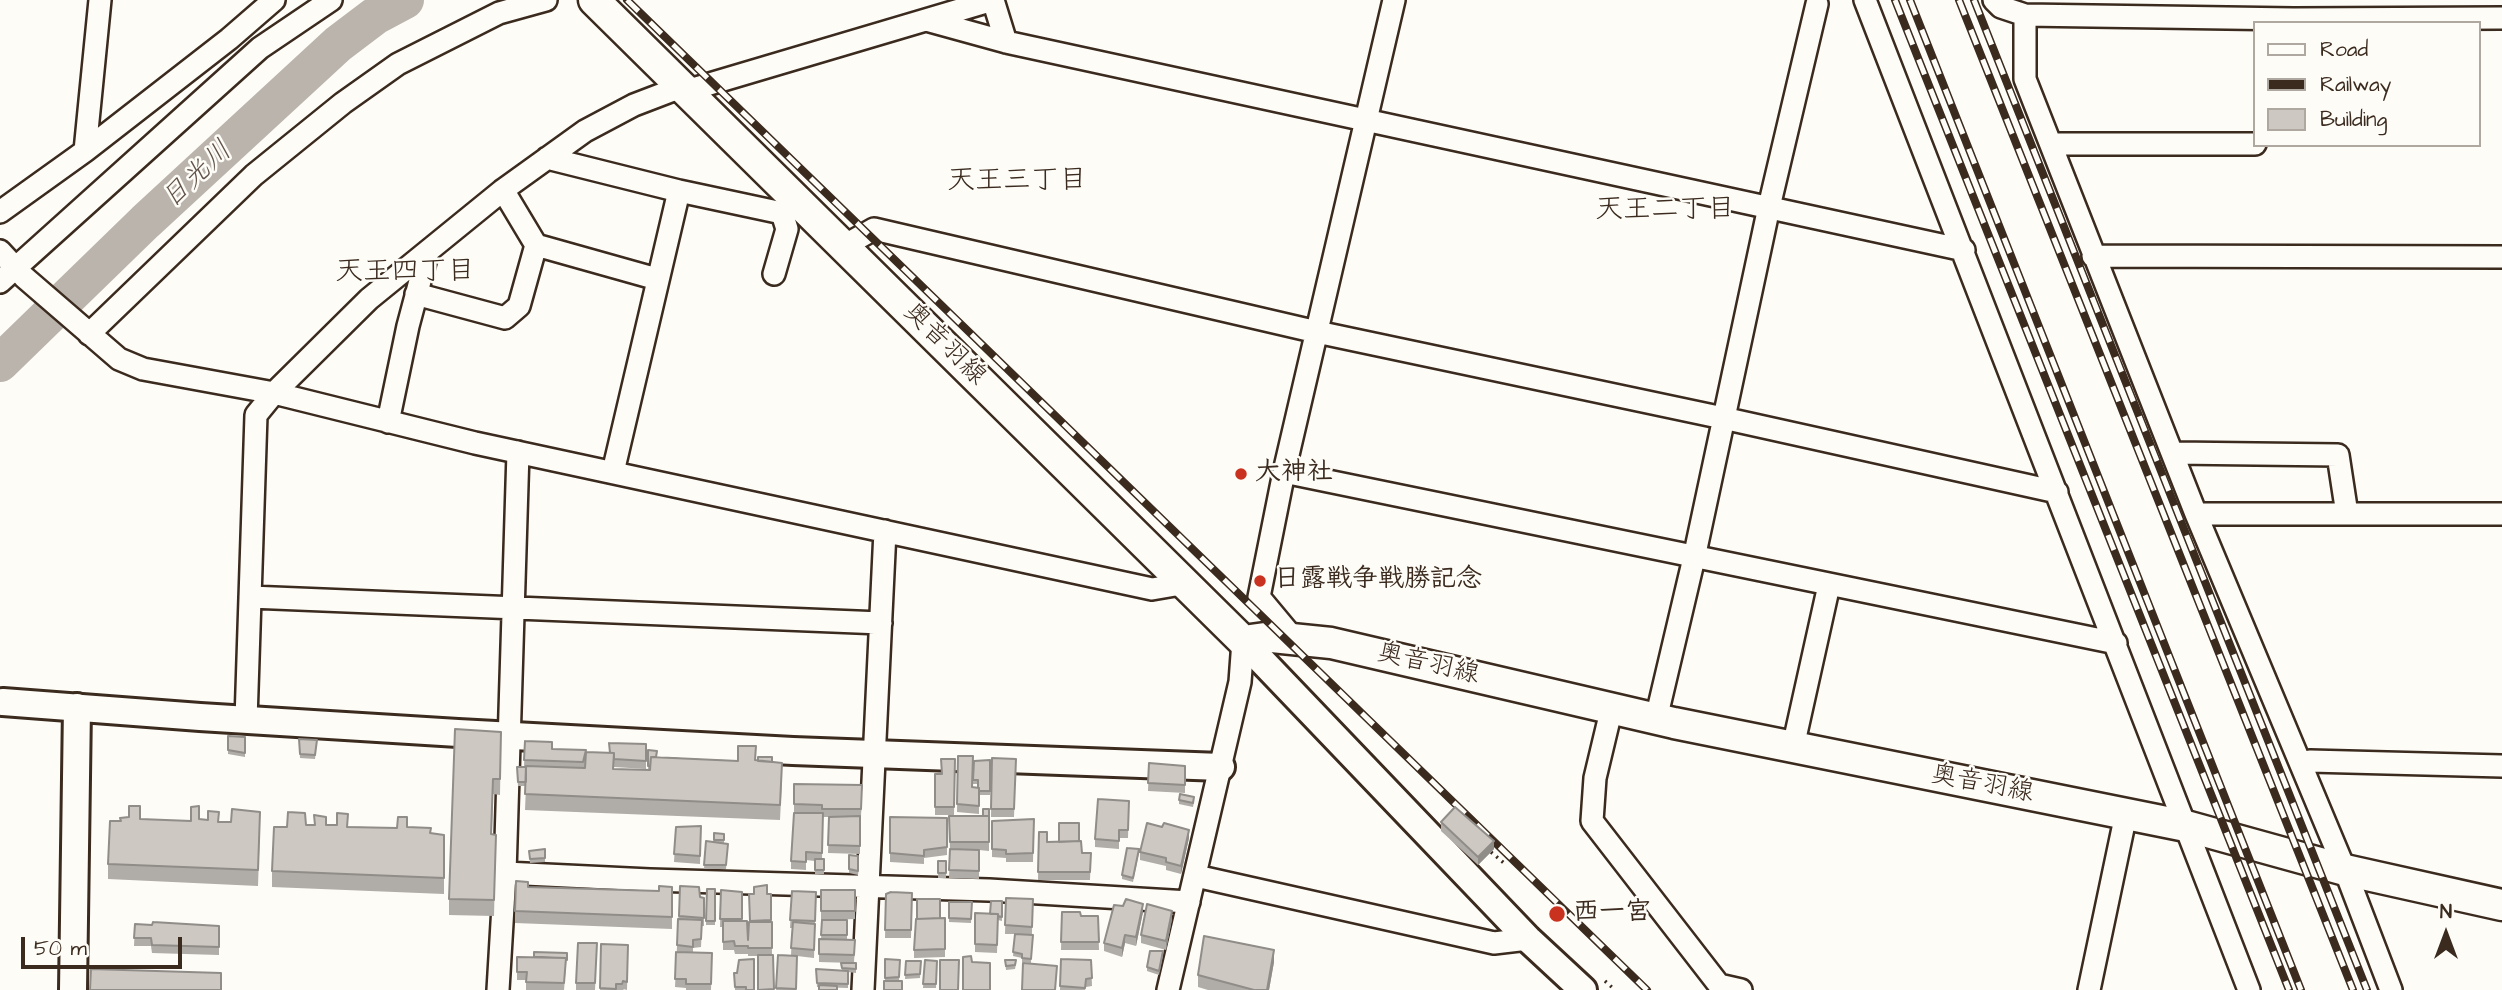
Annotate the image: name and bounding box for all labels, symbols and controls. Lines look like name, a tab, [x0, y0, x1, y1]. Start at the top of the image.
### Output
legend	[2254, 21, 2481, 147]
text: Road	[2320, 35, 2368, 64]
text: Railway	[2320, 70, 2391, 99]
text: Building	[2320, 105, 2387, 134]
water label: 日光川	[156, 135, 240, 217]
district label: 天王三丁目	[947, 165, 1087, 199]
district label: 天王二丁目	[1595, 194, 1735, 228]
district label: 天王四丁目	[335, 256, 475, 290]
street label: 奥音羽線	[896, 297, 992, 393]
place label: 大神社	[1255, 458, 1333, 490]
marker: 大神社	[1233, 466, 1249, 482]
place label: 日露戦争戦勝記念	[1274, 565, 1482, 597]
marker: 日露戦争戦勝記念	[1252, 573, 1268, 589]
street label: 奥音羽線	[1374, 638, 1482, 692]
street label: 奥音羽線	[1928, 760, 2036, 810]
place label: 西一宮	[1573, 898, 1651, 930]
north arrow	[2411, 899, 2481, 969]
text: N	[2440, 899, 2452, 926]
marker: 西一宮	[1547, 904, 1567, 924]
scale bar	[24, 923, 186, 967]
text: 50 m	[34, 934, 87, 963]

